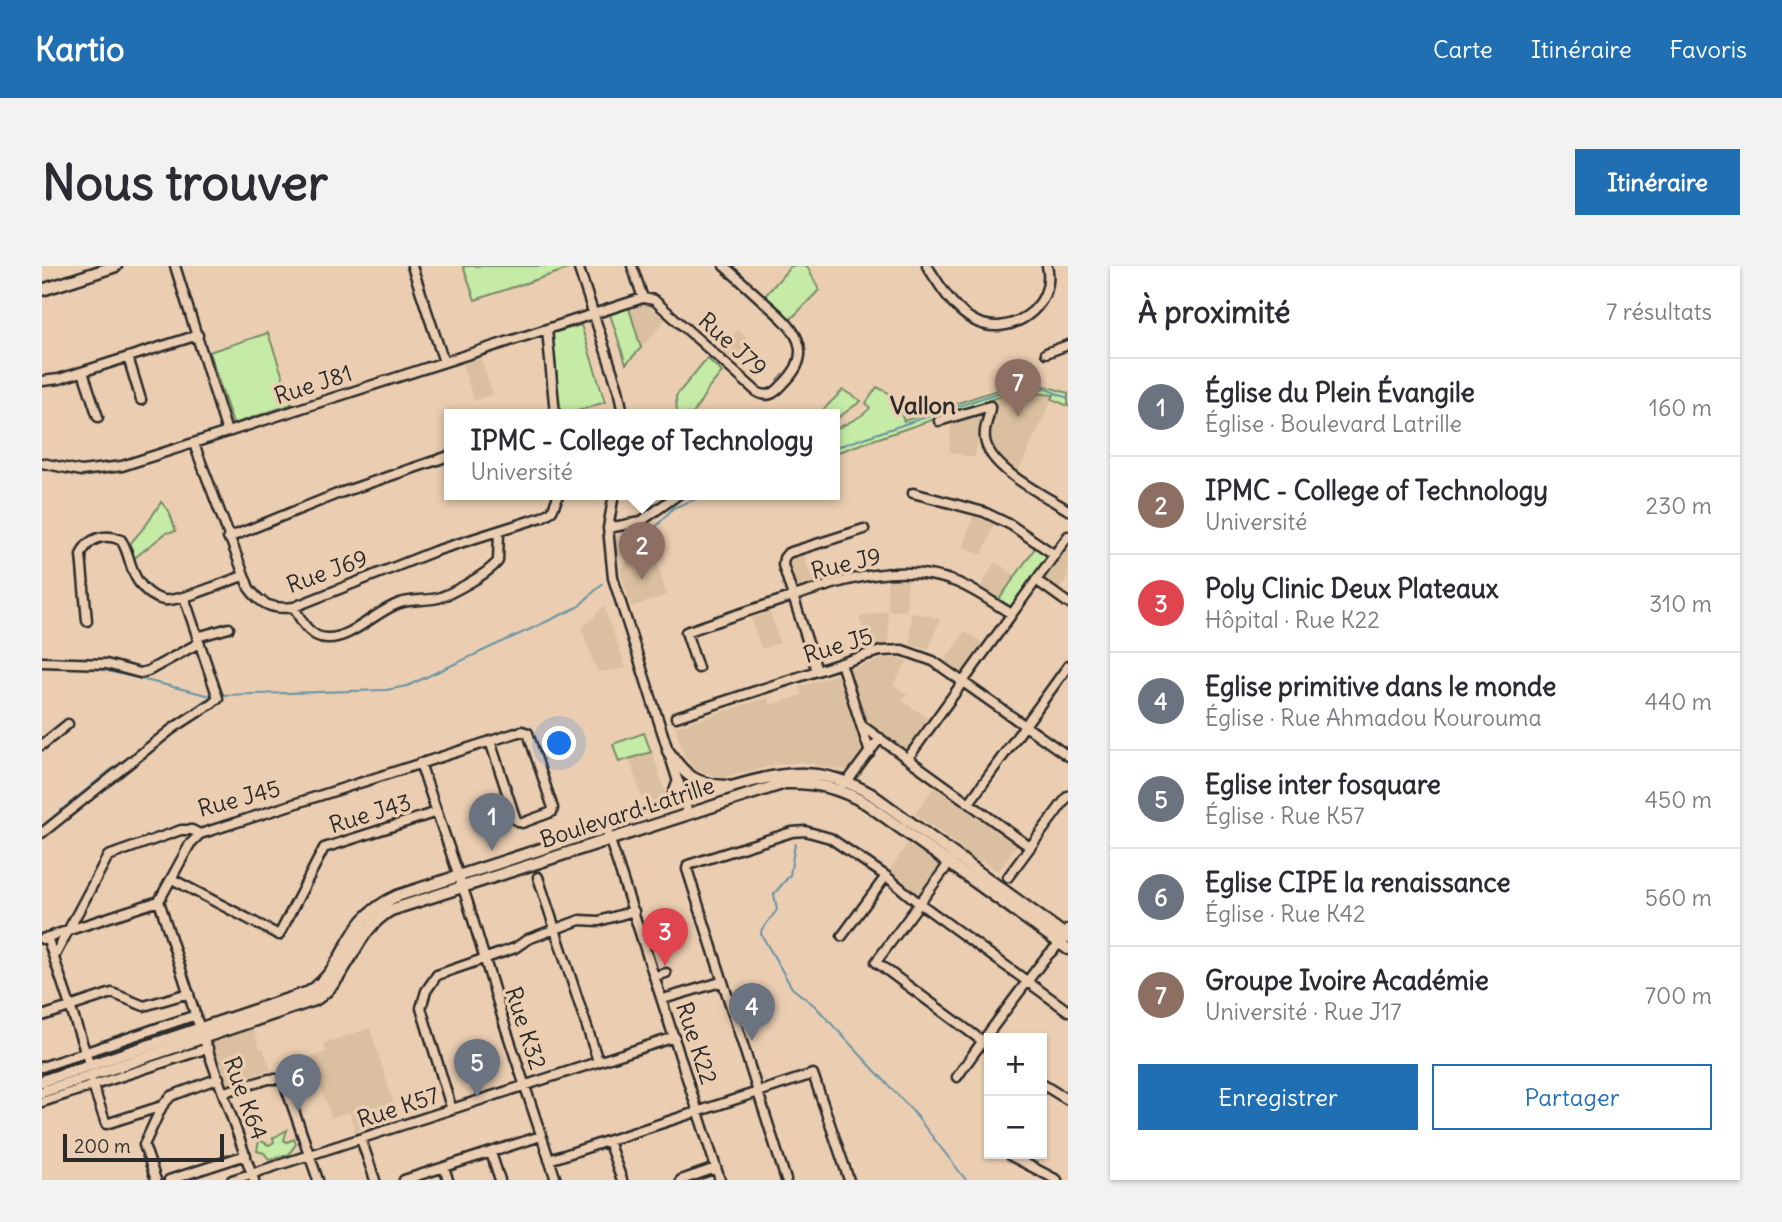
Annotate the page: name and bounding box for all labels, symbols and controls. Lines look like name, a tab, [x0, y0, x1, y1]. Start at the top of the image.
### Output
text: Kartio	[35, 28, 125, 70]
text: Carte	[1433, 34, 1493, 64]
text: Itinéraire	[1531, 34, 1632, 64]
text: Favoris	[1670, 34, 1747, 64]
button: Itinéraire	[1575, 149, 1740, 215]
text: Nous trouver	[42, 152, 328, 213]
text: À proximité	[1138, 293, 1290, 331]
text: 7 résultats	[1606, 297, 1712, 326]
street label: Rue J79	[693, 306, 773, 382]
street label: Rue J81	[270, 358, 356, 410]
pin: 7	[995, 359, 1041, 417]
text: Église du Plein Évangile	[1205, 376, 1475, 409]
district label: Vallon	[890, 390, 956, 420]
text: 1	[1156, 393, 1166, 422]
text: 160 m	[1649, 393, 1712, 422]
popup	[444, 409, 840, 500]
text: Église · Boulevard Latrille	[1205, 409, 1462, 438]
text: IPMC - College of Technology	[470, 424, 814, 457]
text: Université	[470, 457, 573, 486]
text: IPMC - College of Technology	[1205, 474, 1548, 507]
text: 2	[1155, 491, 1167, 520]
text: 230 m	[1646, 491, 1712, 520]
text: Université	[1205, 507, 1307, 536]
pin: 2	[619, 522, 665, 580]
street label: Rue J9	[808, 541, 884, 585]
street label: Rue J69	[282, 543, 372, 599]
text: Poly Clinic Deux Plateaux	[1205, 572, 1499, 605]
text: 3	[1154, 589, 1168, 618]
text: 310 m	[1649, 589, 1712, 618]
text: Hôpital · Rue K22	[1205, 605, 1380, 634]
street label: Rue J5	[800, 621, 876, 669]
text: Eglise primitive dans le monde	[1205, 670, 1556, 703]
text: 4	[1154, 687, 1168, 716]
text: 440 m	[1645, 687, 1712, 716]
text: Église · Rue Ahmadou Kourouma	[1205, 703, 1542, 732]
your location	[542, 726, 576, 760]
text: Eglise inter fosquare	[1205, 768, 1441, 801]
street label: Boulevard Latrille	[536, 770, 718, 854]
street label: Rue J45	[195, 773, 283, 823]
text: 5	[1154, 785, 1168, 814]
text: 450 m	[1645, 785, 1712, 814]
street label: Rue J43	[326, 787, 414, 839]
pin: 1	[469, 793, 515, 851]
text: Église · Rue K57	[1205, 801, 1365, 830]
text: Eglise CIPE la renaissance	[1205, 866, 1510, 899]
text: 6	[1154, 883, 1168, 912]
text: 560 m	[1645, 883, 1712, 912]
text: Église · Rue K42	[1205, 899, 1366, 928]
pin: 3	[642, 908, 688, 966]
text: Groupe Ivoire Académie	[1205, 964, 1489, 997]
text: 7	[1155, 981, 1167, 1010]
text: 700 m	[1645, 981, 1712, 1010]
street label: Rue K32	[499, 983, 553, 1073]
pin: 4	[729, 983, 775, 1041]
text: Université · Rue J17	[1205, 997, 1402, 1026]
street label: Rue K22	[670, 998, 724, 1088]
map controls	[984, 1033, 1047, 1159]
button: +	[984, 1033, 1047, 1096]
pin: 5	[454, 1039, 500, 1097]
street label: Rue K64	[218, 1052, 274, 1144]
pin: 6	[275, 1054, 321, 1112]
button: Enregistrer	[1138, 1064, 1418, 1130]
button: Partager	[1432, 1064, 1712, 1130]
street label: Rue K57	[353, 1080, 443, 1134]
button: −	[984, 1096, 1047, 1159]
scale bar	[63, 1131, 224, 1163]
text: 200 m	[74, 1134, 131, 1158]

